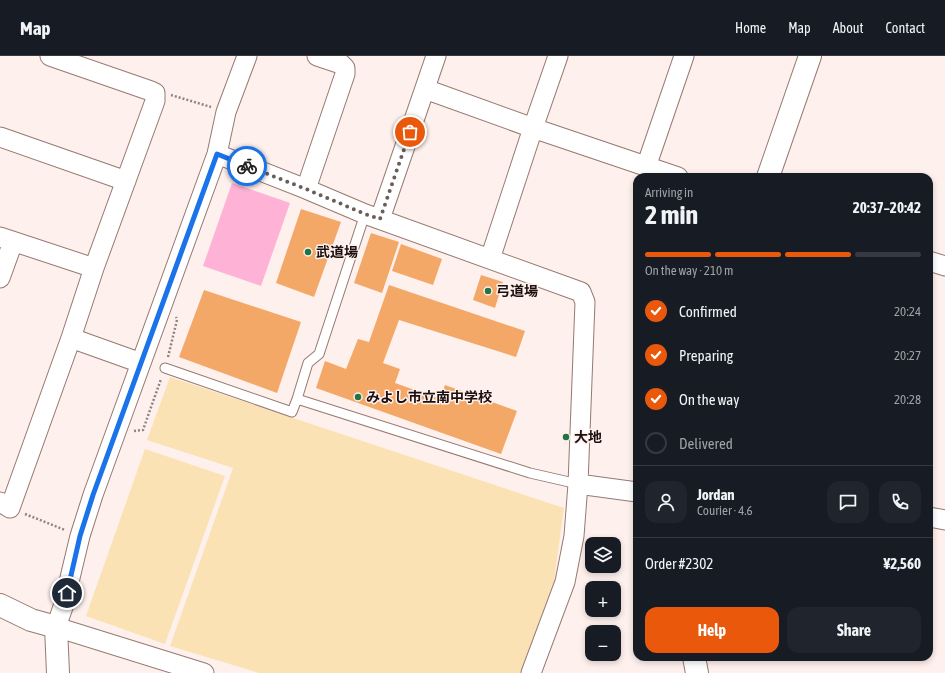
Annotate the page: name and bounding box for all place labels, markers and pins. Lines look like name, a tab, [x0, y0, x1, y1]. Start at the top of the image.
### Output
pin	[393, 115, 427, 149]
place label: 武道場	[316, 244, 358, 260]
marker: 武道場	[303, 247, 313, 257]
place label: 弓道場	[496, 283, 538, 299]
marker: 弓道場	[483, 286, 493, 296]
place label: みよし市立南中学校	[366, 389, 492, 405]
marker: みよし市立南中学校	[353, 392, 363, 402]
place label: 大地	[574, 429, 602, 445]
marker: 大地	[561, 432, 571, 442]
pin	[50, 576, 84, 610]

